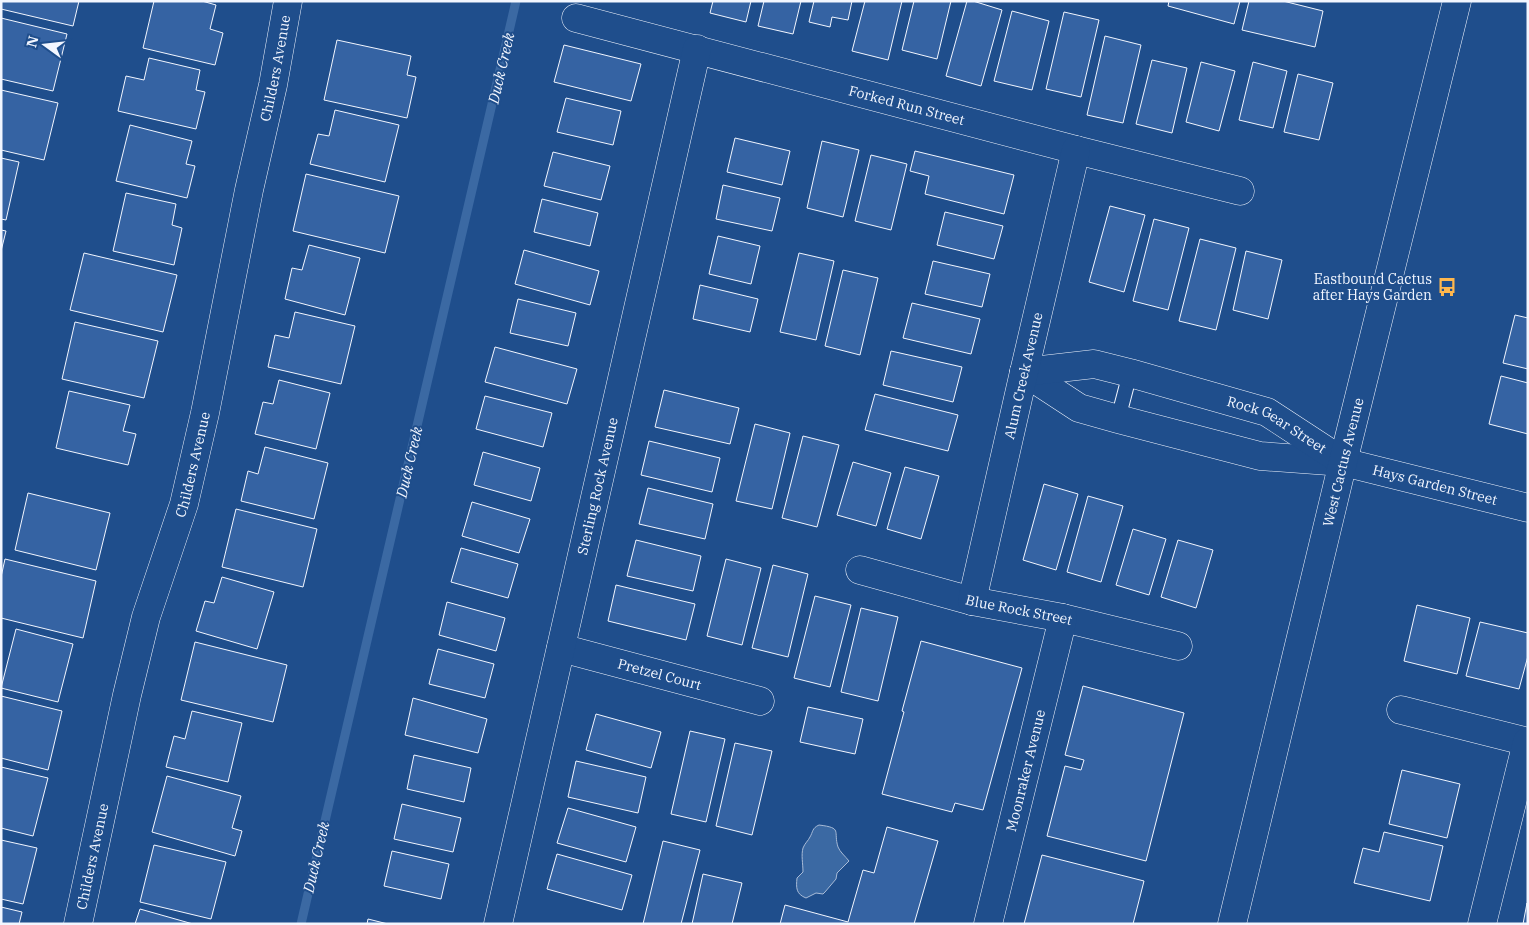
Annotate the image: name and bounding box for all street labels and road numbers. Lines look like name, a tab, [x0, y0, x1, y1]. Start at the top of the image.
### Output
street label: Childers Avenue	[256, 14, 294, 123]
street label: Forked Run Street	[847, 81, 967, 129]
street label: Alum Creek Avenue	[1000, 311, 1047, 441]
street label: Rock Gear Street	[1225, 392, 1330, 457]
street label: West Cactus Avenue	[1319, 396, 1368, 529]
street label: Childers Avenue	[171, 410, 214, 520]
street label: Sterling Rock Avenue	[573, 416, 622, 557]
street label: Hays Garden Street	[1371, 461, 1499, 509]
street label: Blue Rock Street	[963, 591, 1074, 629]
street label: Pretzel Court	[616, 654, 704, 694]
street label: Moonraker Avenue	[1002, 708, 1049, 833]
street label: Childers Avenue	[72, 802, 113, 911]

